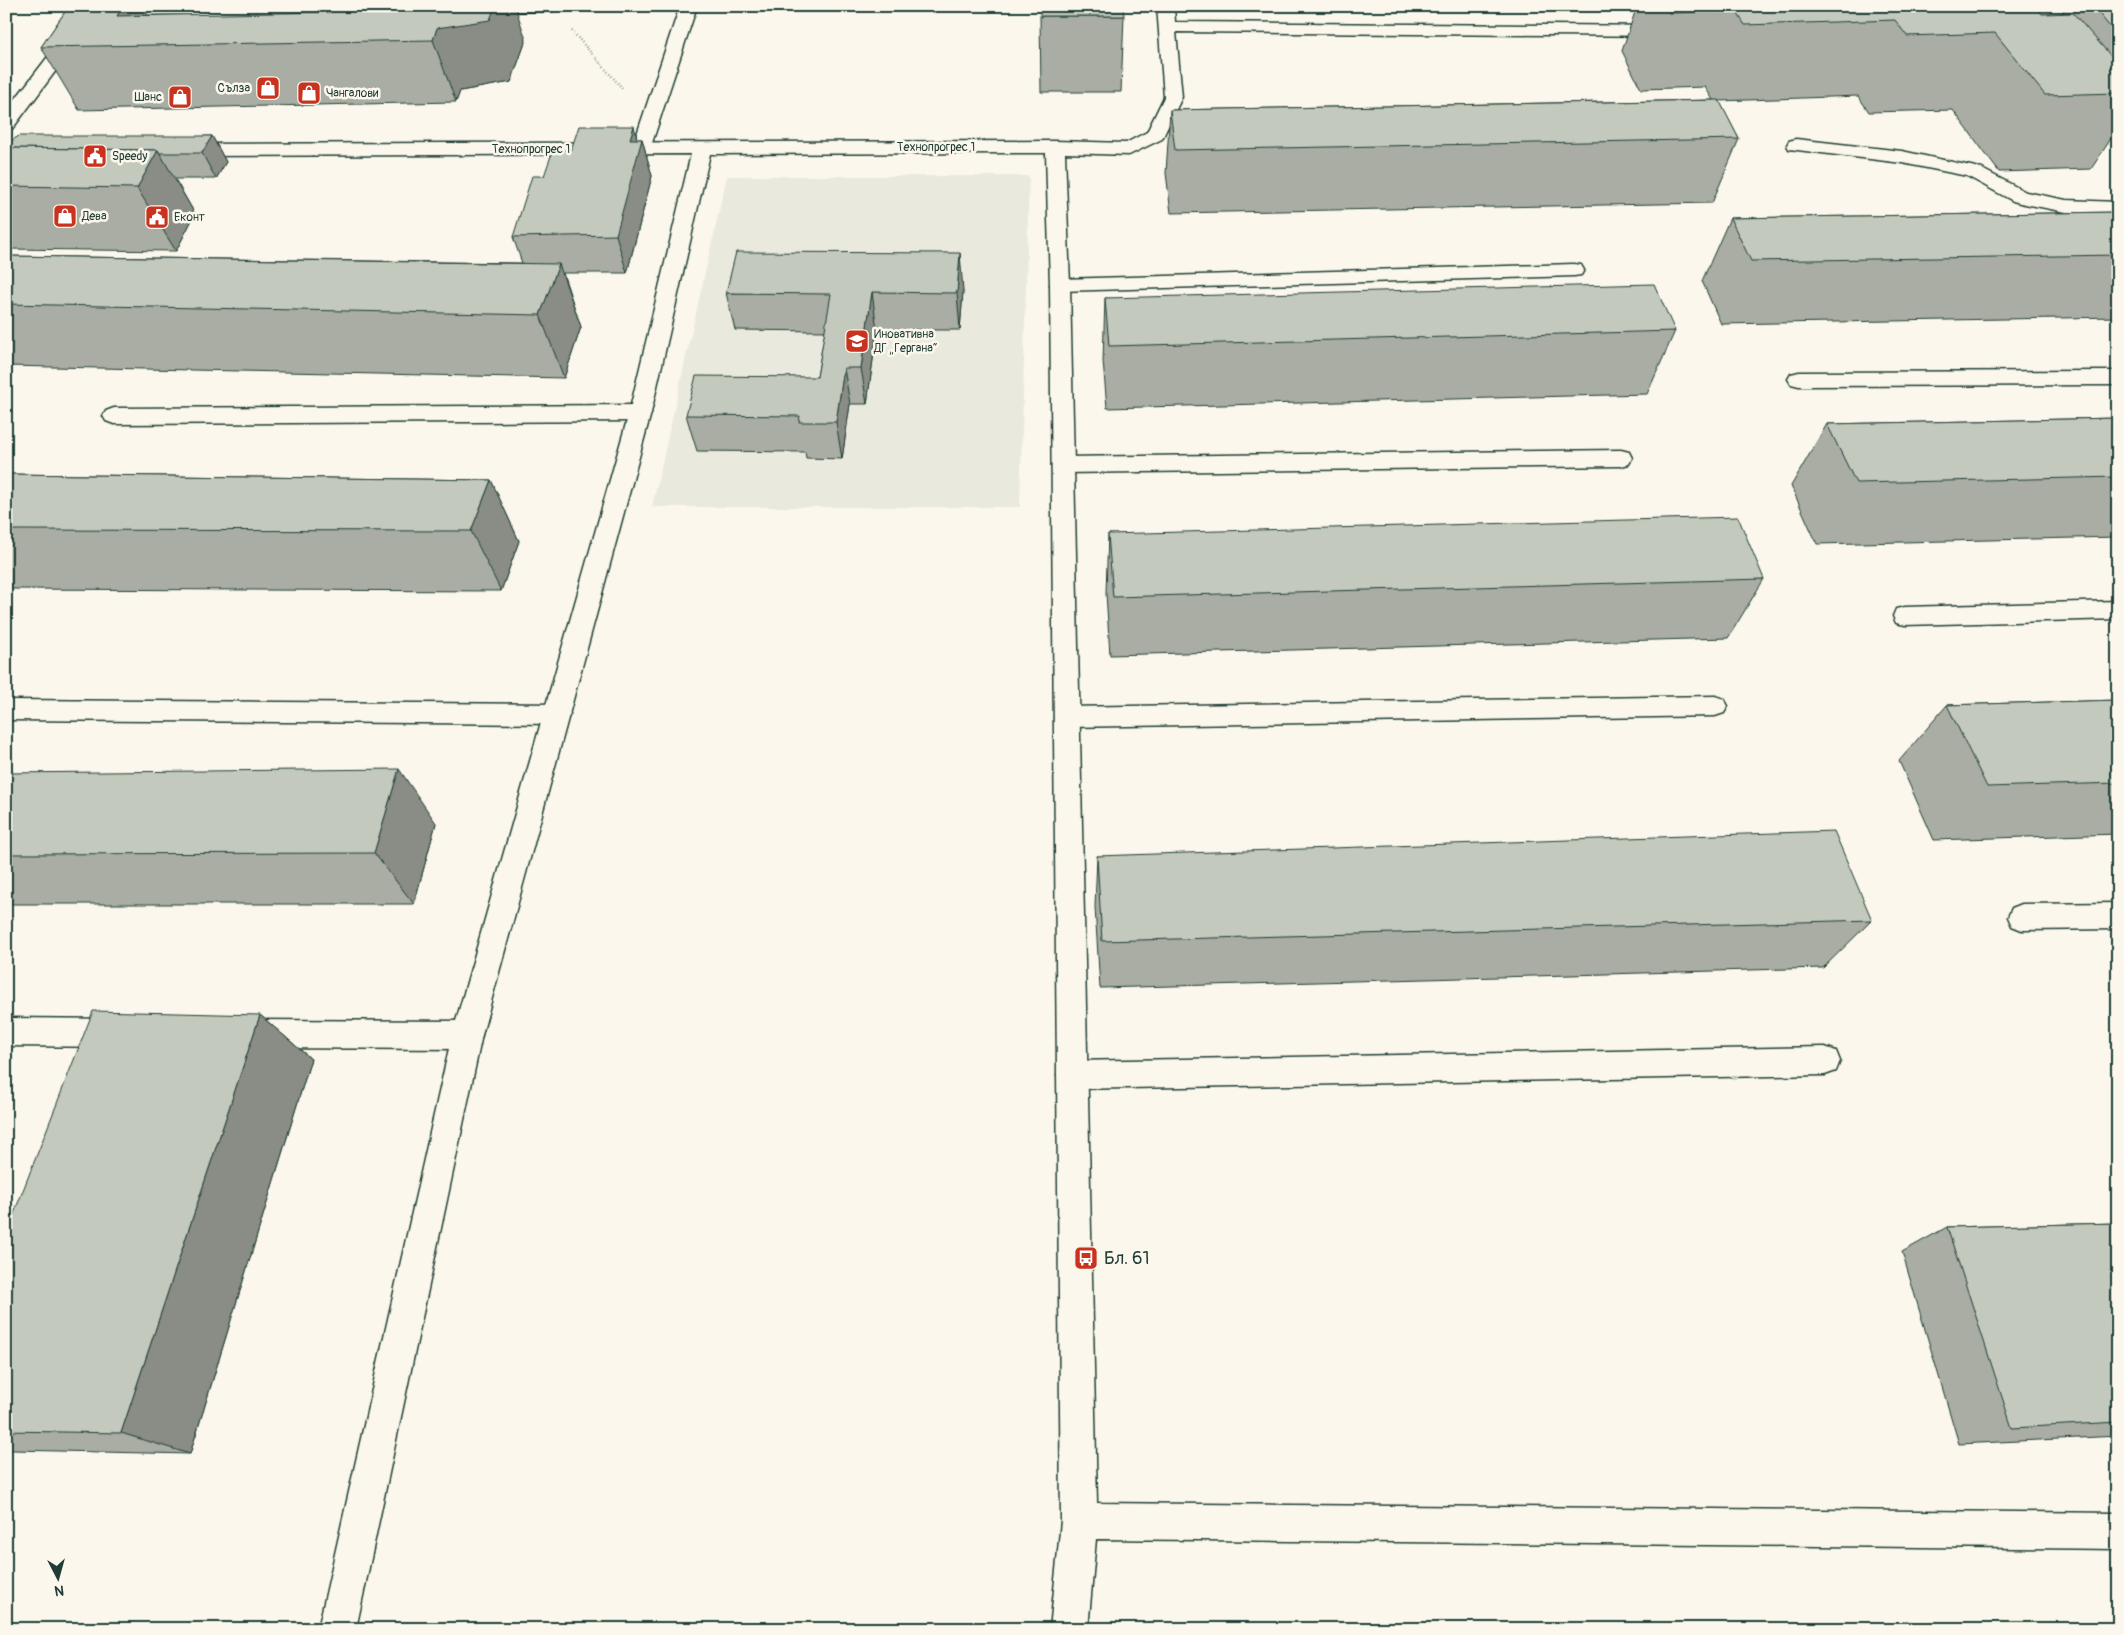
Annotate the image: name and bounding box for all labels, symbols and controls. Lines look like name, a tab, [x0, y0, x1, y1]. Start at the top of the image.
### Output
shop icon: Сълза	[255, 75, 281, 101]
shop icon: Чангалови	[296, 80, 322, 106]
place label: Сълза	[217, 81, 250, 96]
shop icon: Шанс	[167, 84, 193, 110]
place label: Чангалови	[326, 86, 379, 101]
place label: Шанс	[135, 90, 162, 105]
street label: Технопрогрес 1	[897, 140, 975, 155]
street label: Технопрогрес 1	[492, 142, 570, 157]
public building icon: Speedy	[82, 143, 108, 169]
place label: Speedy	[112, 149, 147, 164]
shop icon: Дева	[52, 203, 78, 229]
public building icon: Еконт	[144, 204, 170, 230]
place label: Дева	[81, 209, 107, 224]
place label: Еконт	[174, 210, 205, 225]
place label: Иновативна ДГ „Гергана“	[873, 327, 938, 356]
school or university icon: Иновативна ДГ „Гергана“	[844, 328, 870, 354]
bus stop icon: Бл. 61	[1073, 1245, 1099, 1271]
place label: Бл. 61	[1104, 1247, 1150, 1270]
north arrow	[32, 1552, 82, 1602]
text: N	[54, 1581, 65, 1599]

